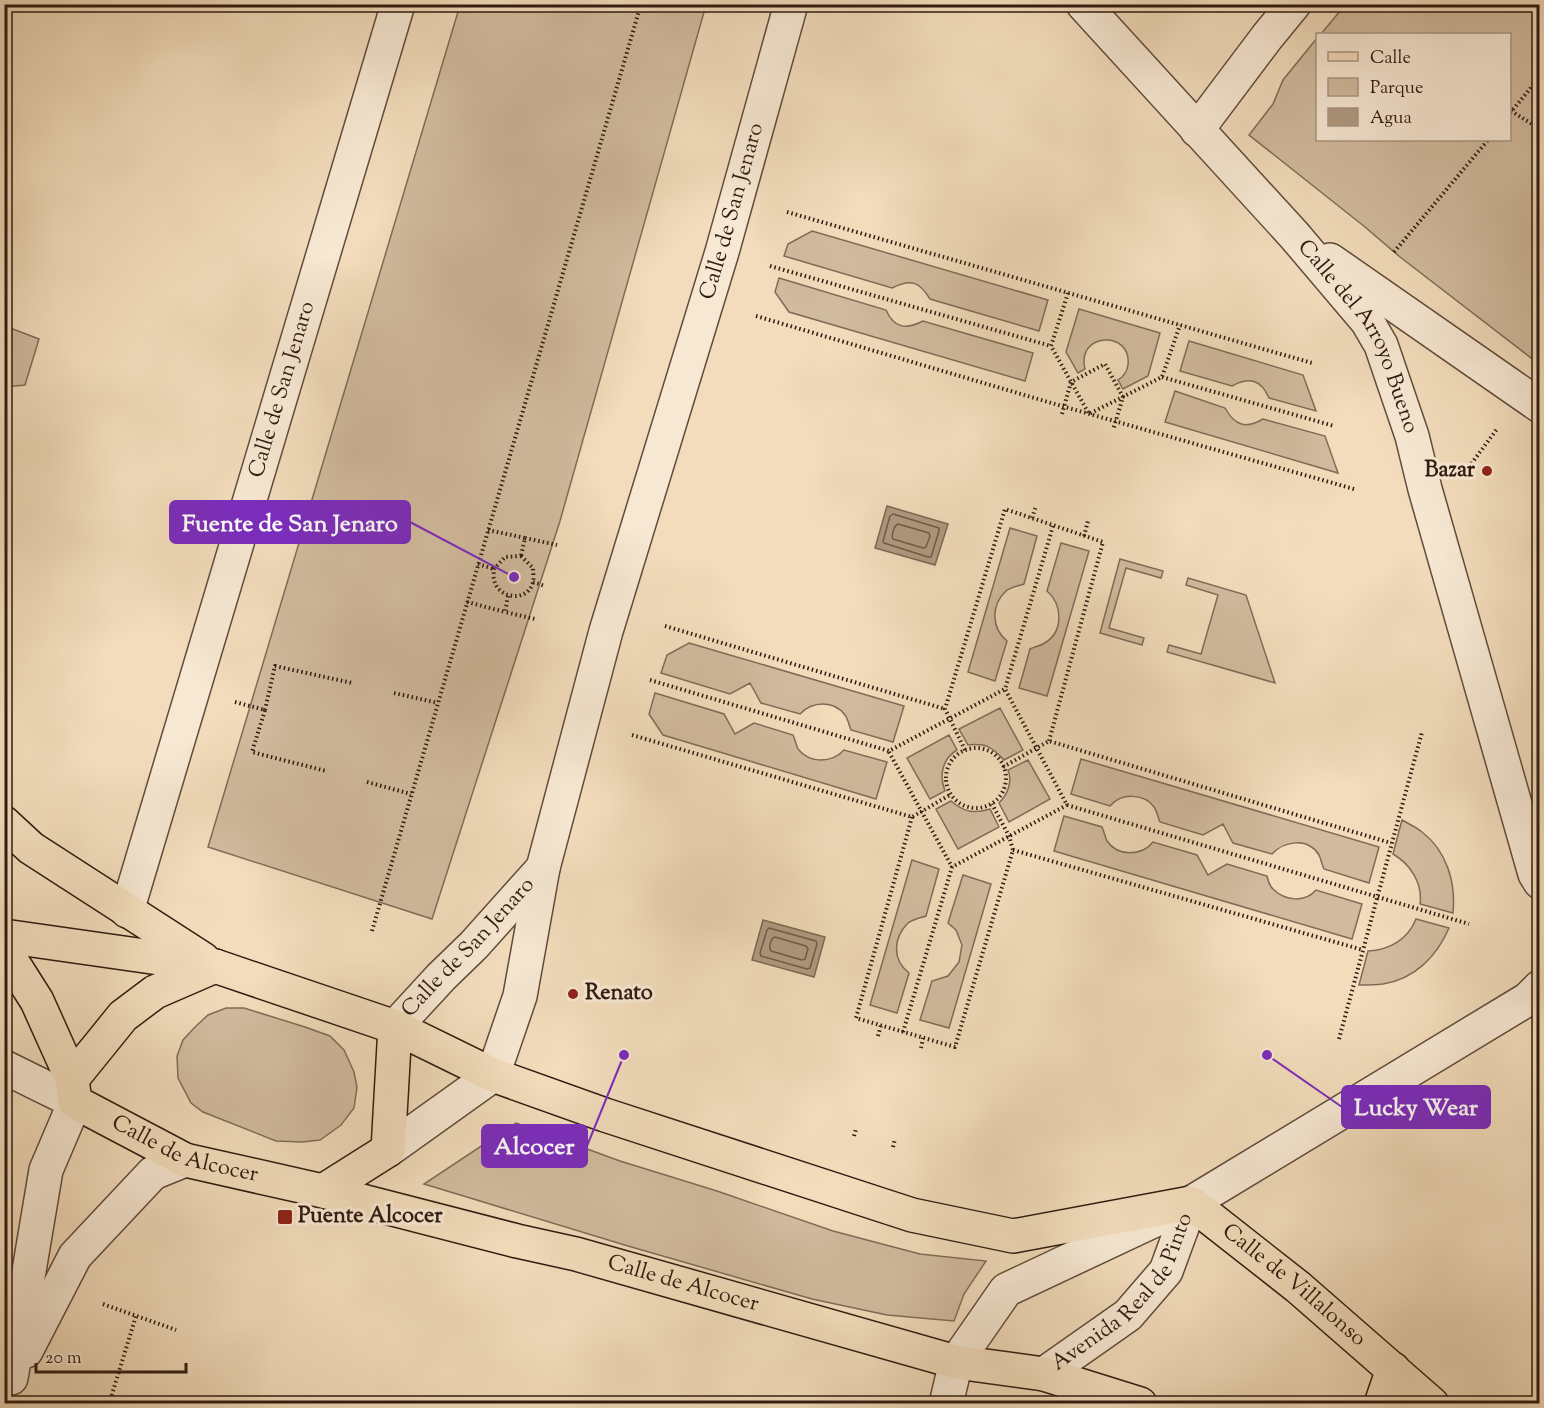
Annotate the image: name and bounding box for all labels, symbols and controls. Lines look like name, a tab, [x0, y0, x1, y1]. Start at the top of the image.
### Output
legend	[1316, 33, 1511, 141]
text: Calle	[1370, 46, 1411, 72]
text: Parque	[1370, 76, 1423, 102]
text: Agua	[1370, 106, 1412, 132]
street label: Calle de San Jenaro	[692, 119, 773, 304]
street label: Calle del Arroyo Bueno	[1289, 233, 1426, 438]
street label: Calle de San Jenaro	[241, 298, 324, 482]
place label: Bazar	[1425, 455, 1476, 487]
marker: Bazar	[1480, 464, 1494, 478]
callout: Fuente de San Jenaro	[170, 501, 410, 543]
text: Fuente de San Jenaro	[182, 508, 398, 542]
street label: Calle de San Jenaro	[395, 871, 543, 1026]
place label: Renato	[585, 978, 653, 1010]
marker: Renato	[566, 987, 580, 1001]
callout: Lucky Wear	[1342, 1086, 1490, 1128]
text: Lucky Wear	[1354, 1092, 1479, 1126]
street label: Calle de Alcocer	[105, 1108, 261, 1192]
callout: Alcocer	[482, 1125, 587, 1167]
text: Alcocer	[494, 1131, 575, 1165]
place label: Puente Alcocer	[298, 1201, 443, 1233]
marker: Puente Alcocer	[276, 1208, 294, 1226]
street label: Avenida Real de Pinto	[1045, 1209, 1202, 1380]
street label: Calle de Villalonso	[1214, 1217, 1373, 1355]
street label: Calle de Alcocer	[604, 1248, 762, 1321]
scale bar	[36, 1336, 186, 1374]
text: 20 m	[45, 1346, 82, 1372]

